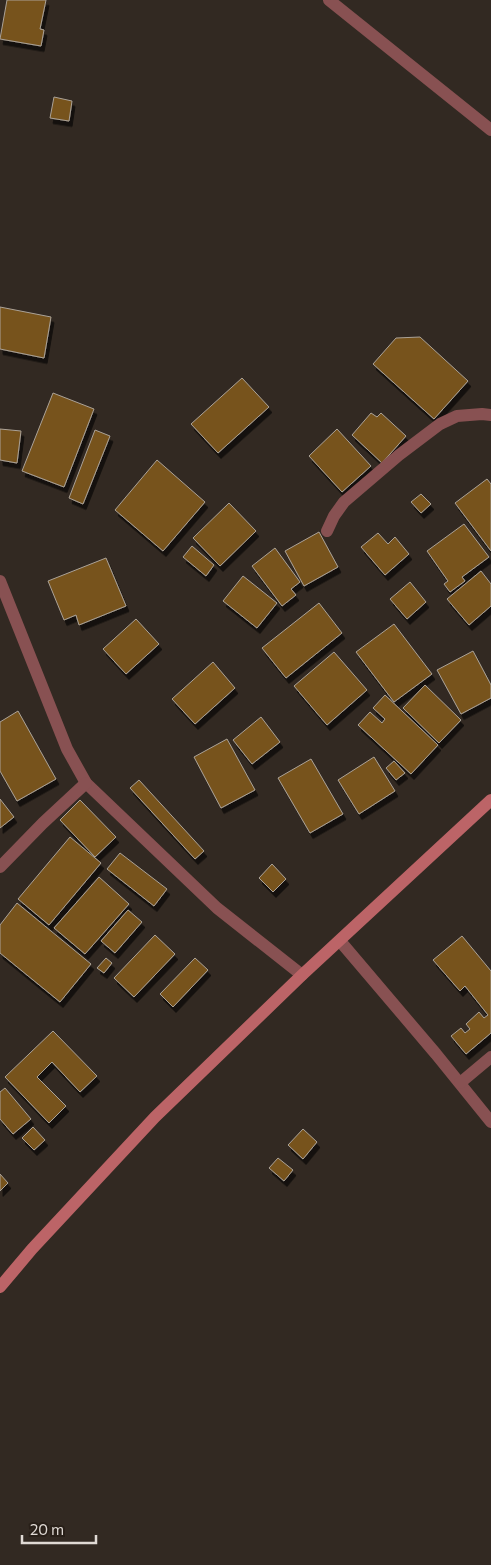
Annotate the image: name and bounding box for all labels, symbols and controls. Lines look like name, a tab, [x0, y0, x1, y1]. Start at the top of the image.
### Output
scale bar	[22, 1512, 96, 1544]
text: 20 m	[30, 1520, 64, 1538]

